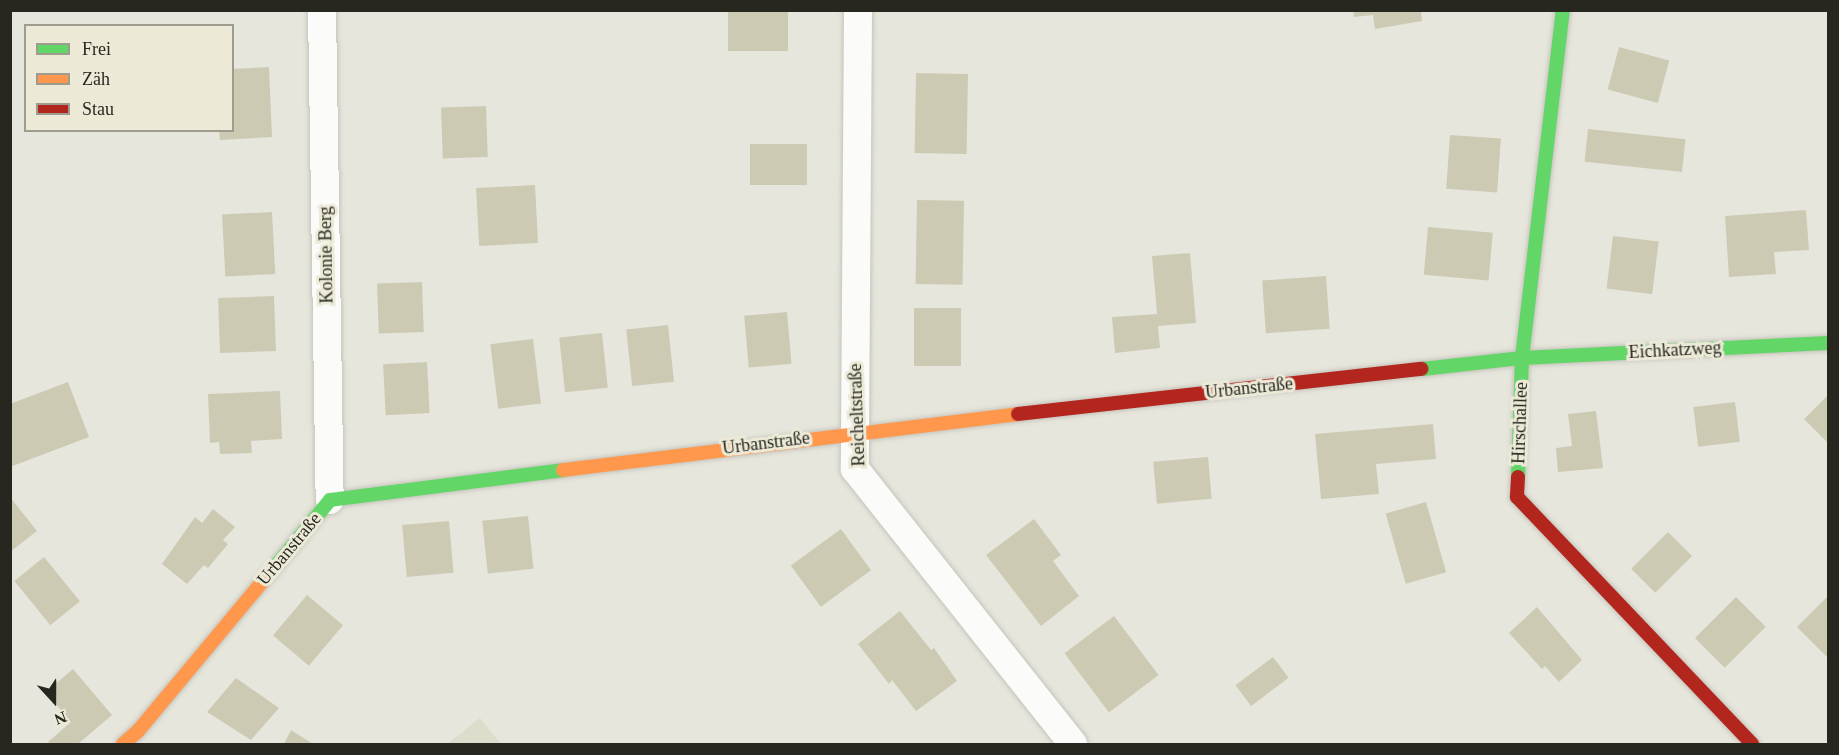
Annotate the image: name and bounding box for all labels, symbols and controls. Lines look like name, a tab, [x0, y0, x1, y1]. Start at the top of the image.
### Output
legend	[24, 24, 234, 132]
text: Frei	[82, 39, 111, 59]
text: Zäh	[82, 69, 110, 89]
text: Stau	[82, 99, 114, 119]
street label: Kolonie Berg	[314, 206, 338, 304]
street label: Eichkatzweg	[1628, 337, 1722, 363]
street label: Reicheltstraße	[844, 363, 870, 467]
street label: Urbanstraße	[1204, 373, 1294, 403]
street label: Hirschallee	[1508, 382, 1532, 464]
street label: Urbanstraße	[721, 427, 811, 459]
street label: Urbanstraße	[252, 508, 326, 590]
north arrow	[24, 671, 84, 731]
text: N	[52, 708, 69, 728]

